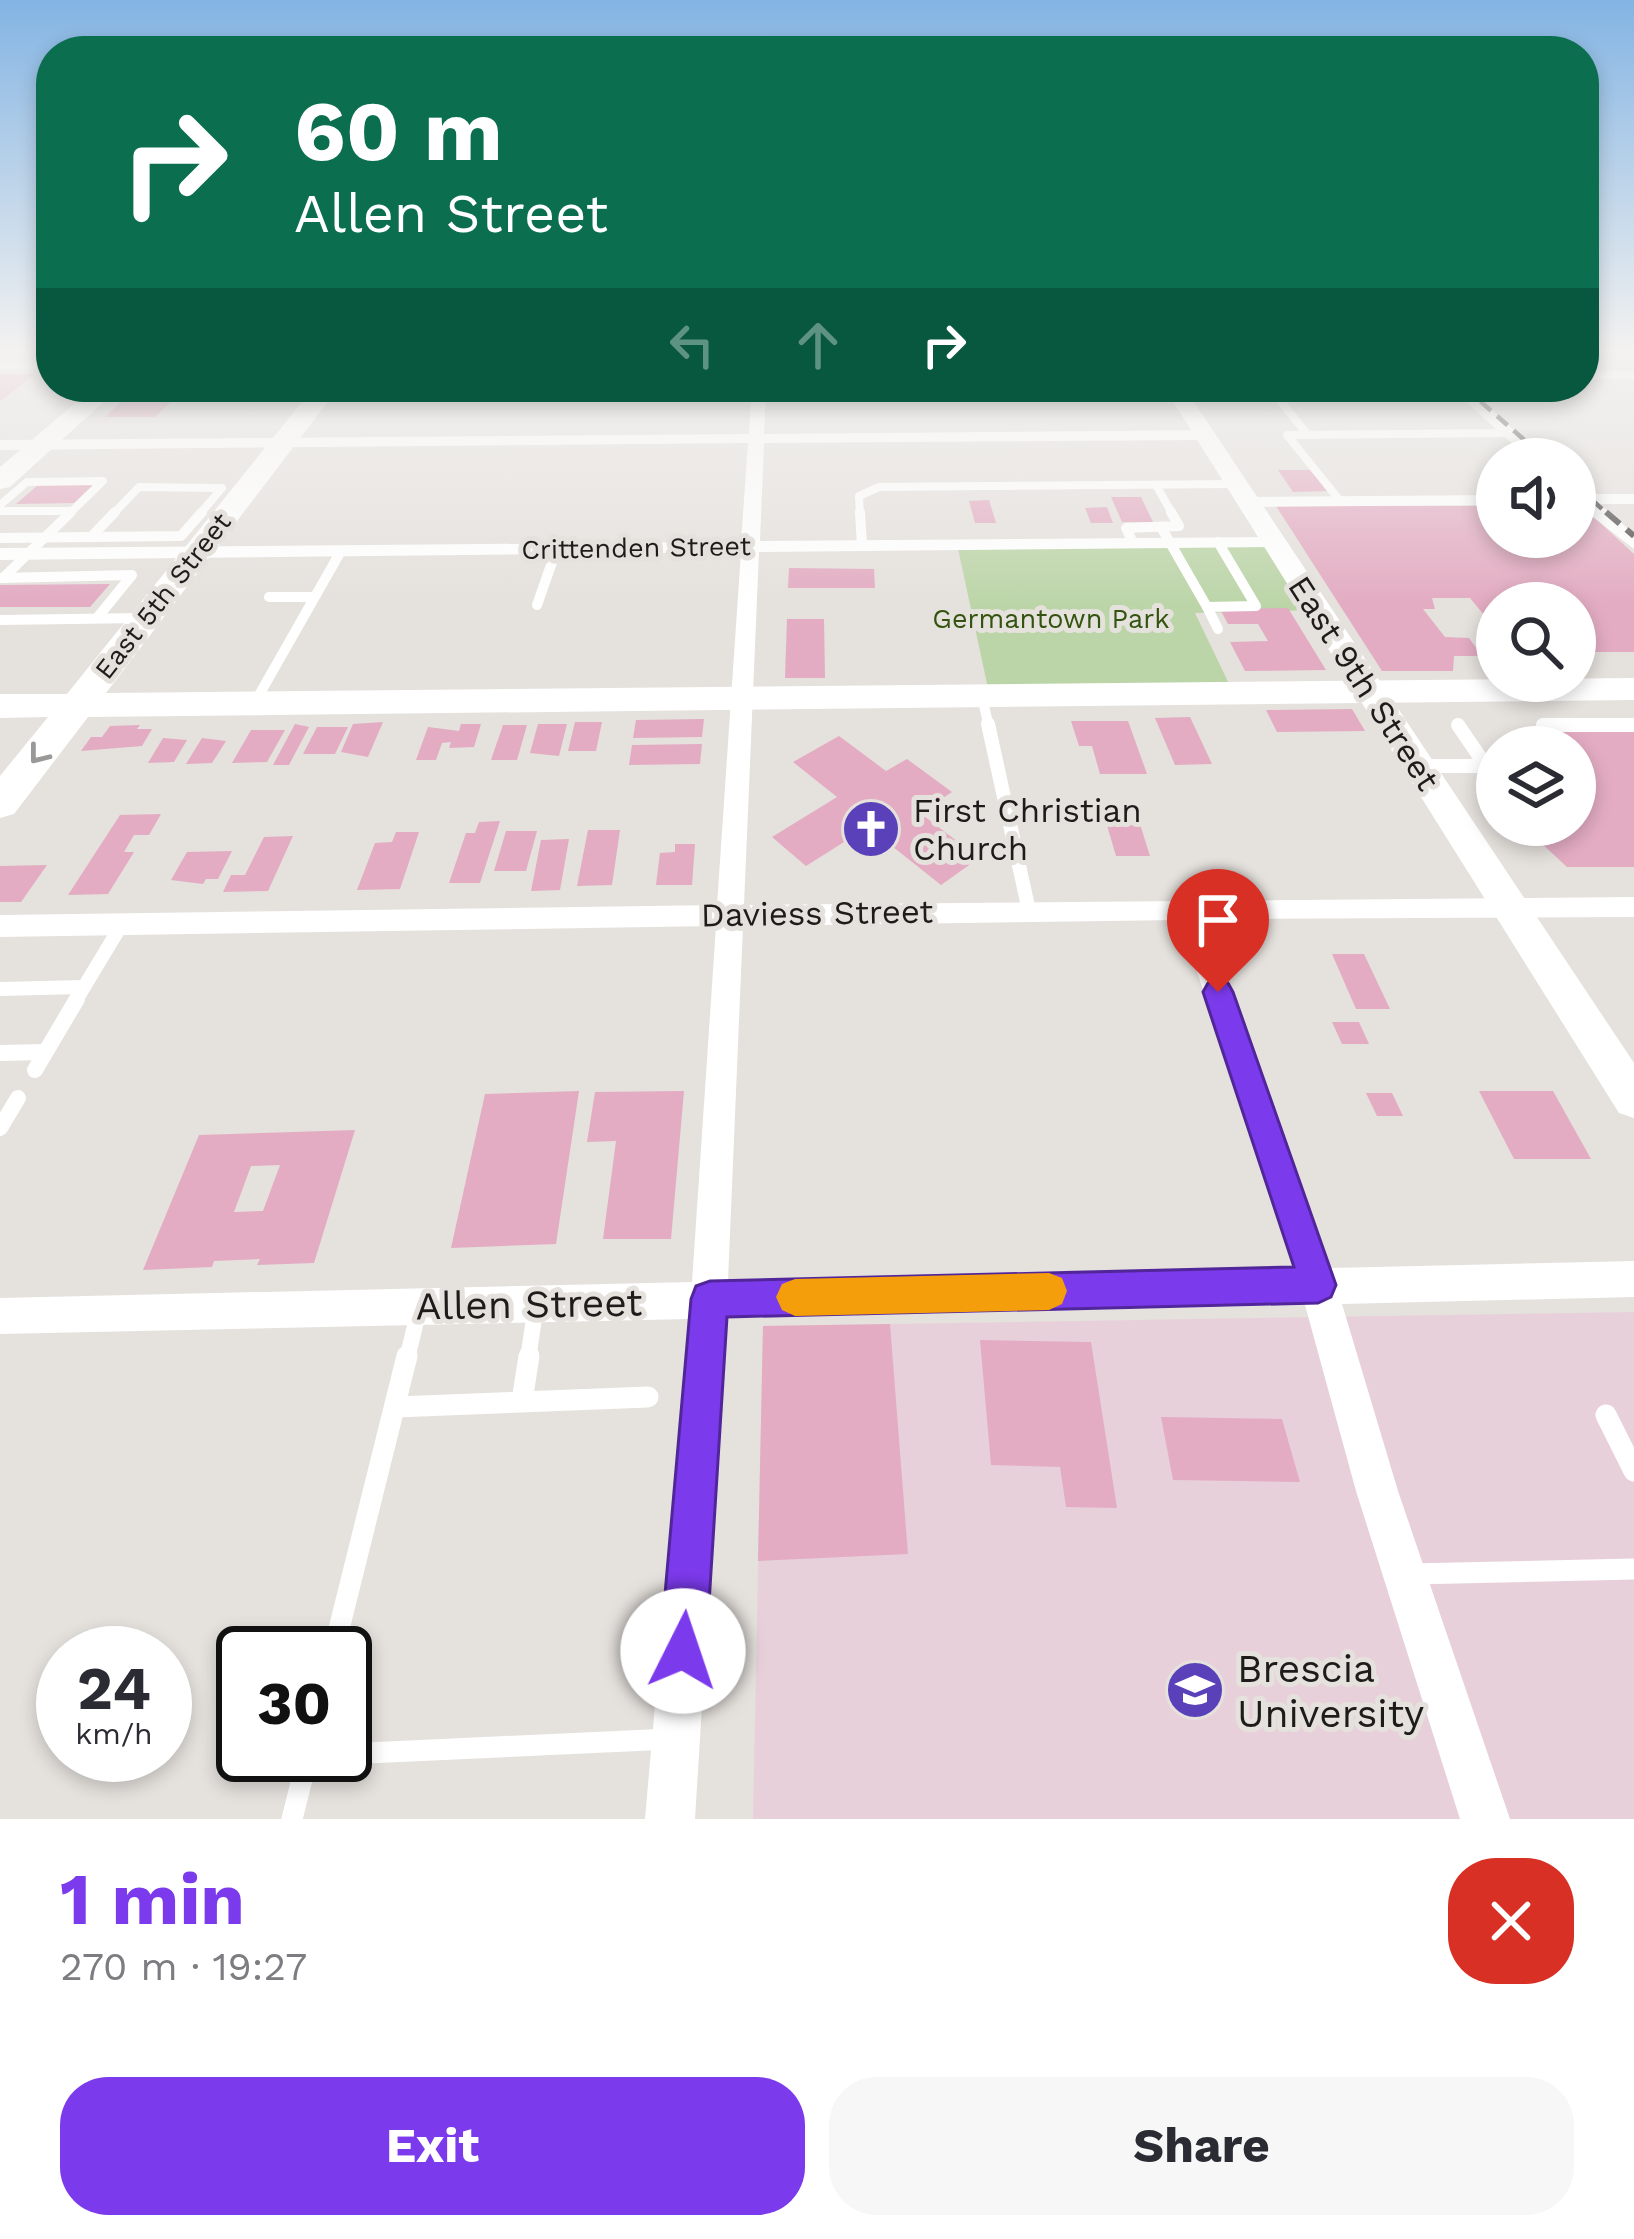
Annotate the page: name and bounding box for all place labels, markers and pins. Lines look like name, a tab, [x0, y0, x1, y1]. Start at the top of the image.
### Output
place label: First Christian Church	[913, 791, 1142, 868]
church icon: First Christian Church	[840, 798, 902, 860]
pin	[1167, 869, 1269, 992]
place label: Brescia University	[1237, 1646, 1424, 1736]
school or university icon: Brescia University	[1164, 1659, 1226, 1721]

